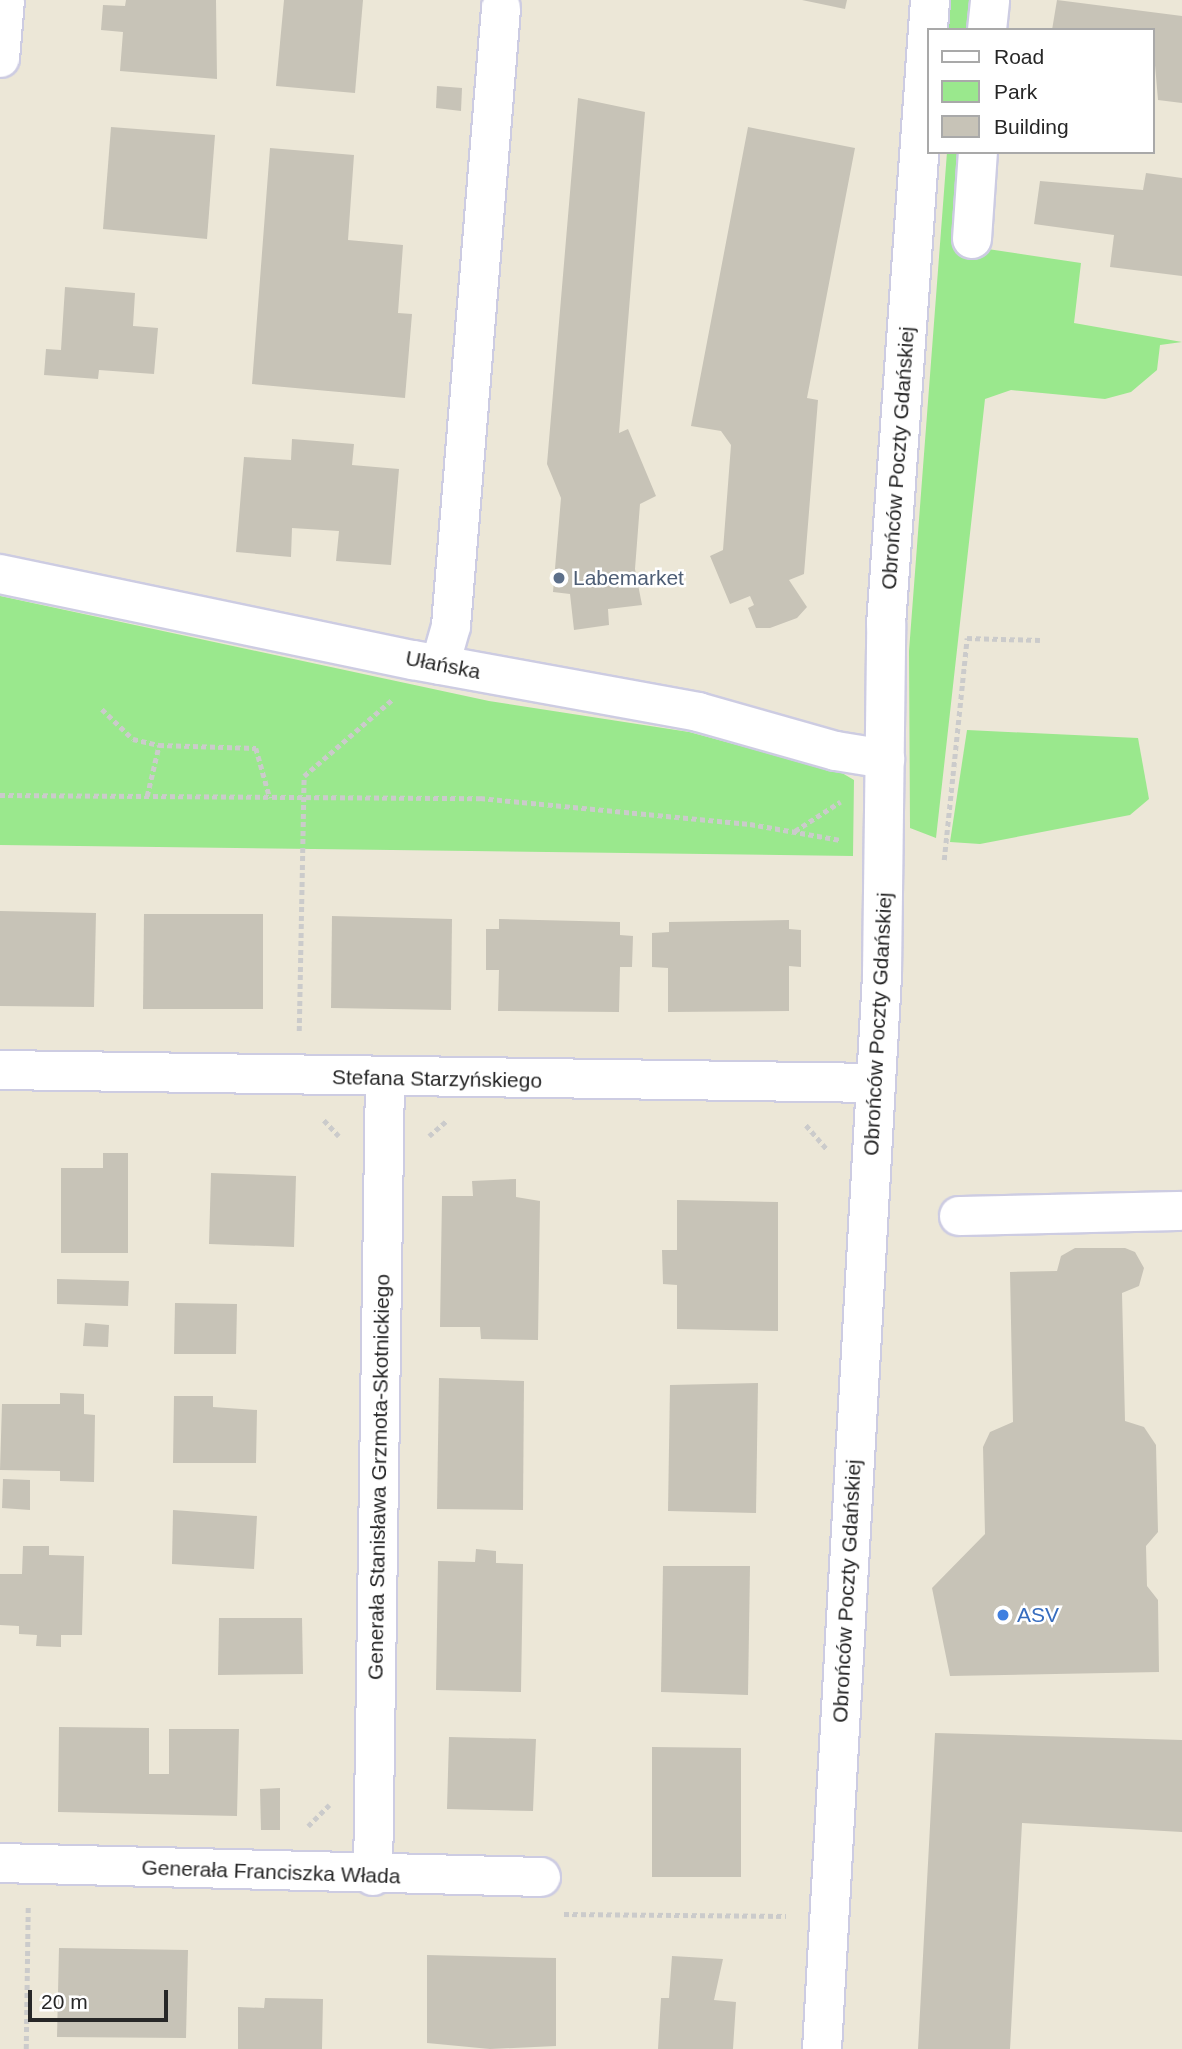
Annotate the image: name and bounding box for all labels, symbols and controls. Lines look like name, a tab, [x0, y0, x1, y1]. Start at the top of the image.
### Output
legend	[926, 28, 1154, 154]
text: Road	[994, 45, 1044, 68]
text: Park	[994, 80, 1037, 103]
text: Building	[994, 115, 1069, 138]
street label: Obrońców Poczty Gdańskiej	[876, 326, 920, 590]
place label: Labemarket	[573, 565, 684, 591]
marker: Labemarket	[551, 570, 567, 586]
street label: Ułańska	[403, 645, 483, 685]
street label: Obrońców Poczty Gdańskiej	[859, 892, 897, 1156]
street label: Stefana Starzyńskiego	[332, 1065, 542, 1093]
street label: Generała Stanisława Grzmota-Skotnickiego	[363, 1274, 395, 1680]
street label: Obrońców Poczty Gdańskiej	[828, 1459, 866, 1723]
place label: ASV	[1017, 1602, 1059, 1628]
marker: ASV	[995, 1607, 1011, 1623]
street label: Generała Franciszka Włada	[141, 1855, 401, 1889]
scale bar	[32, 1976, 172, 2020]
text: 20 m	[41, 1990, 88, 2013]

